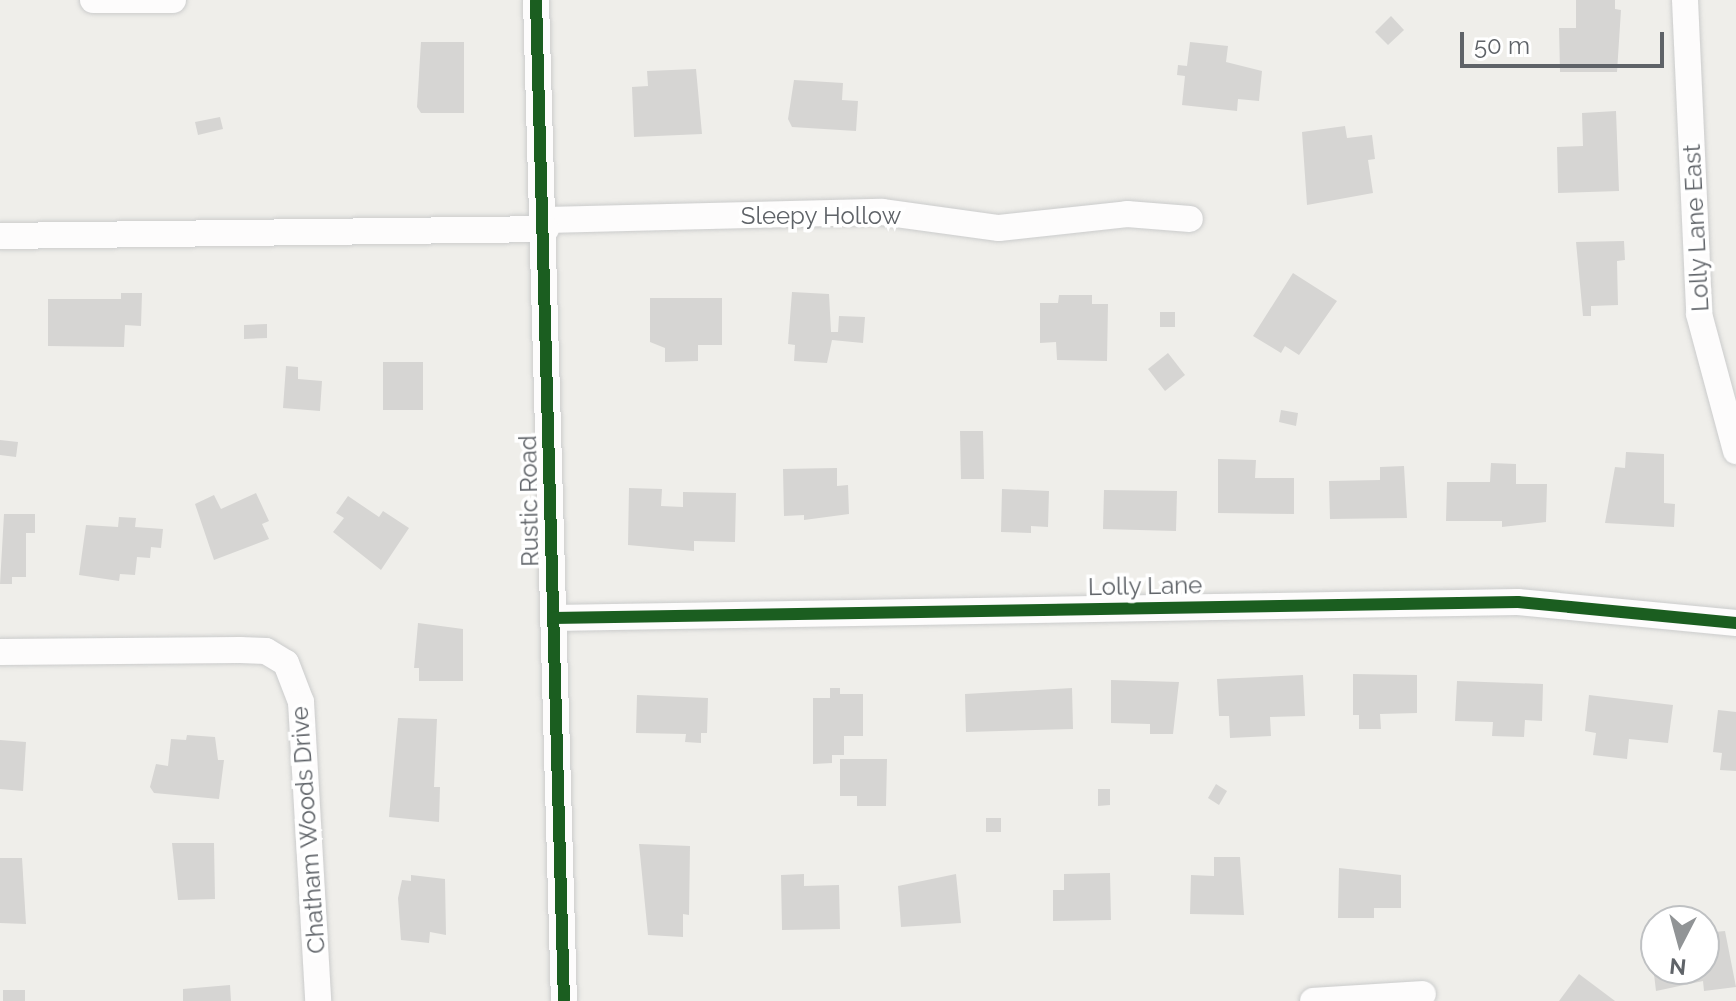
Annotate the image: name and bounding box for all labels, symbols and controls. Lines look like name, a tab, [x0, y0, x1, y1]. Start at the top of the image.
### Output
scale bar	[1464, 16, 1668, 66]
text: 50 m	[1474, 31, 1530, 60]
street label: Lolly Lane East	[1677, 143, 1715, 313]
street label: Sleepy Hollow	[741, 202, 901, 230]
street label: Rustic Road	[513, 435, 545, 567]
street label: Lolly Lane	[1087, 571, 1203, 601]
street label: Chatham Woods Drive	[285, 705, 331, 955]
north arrow	[1640, 905, 1720, 985]
text: N	[1668, 953, 1687, 981]

